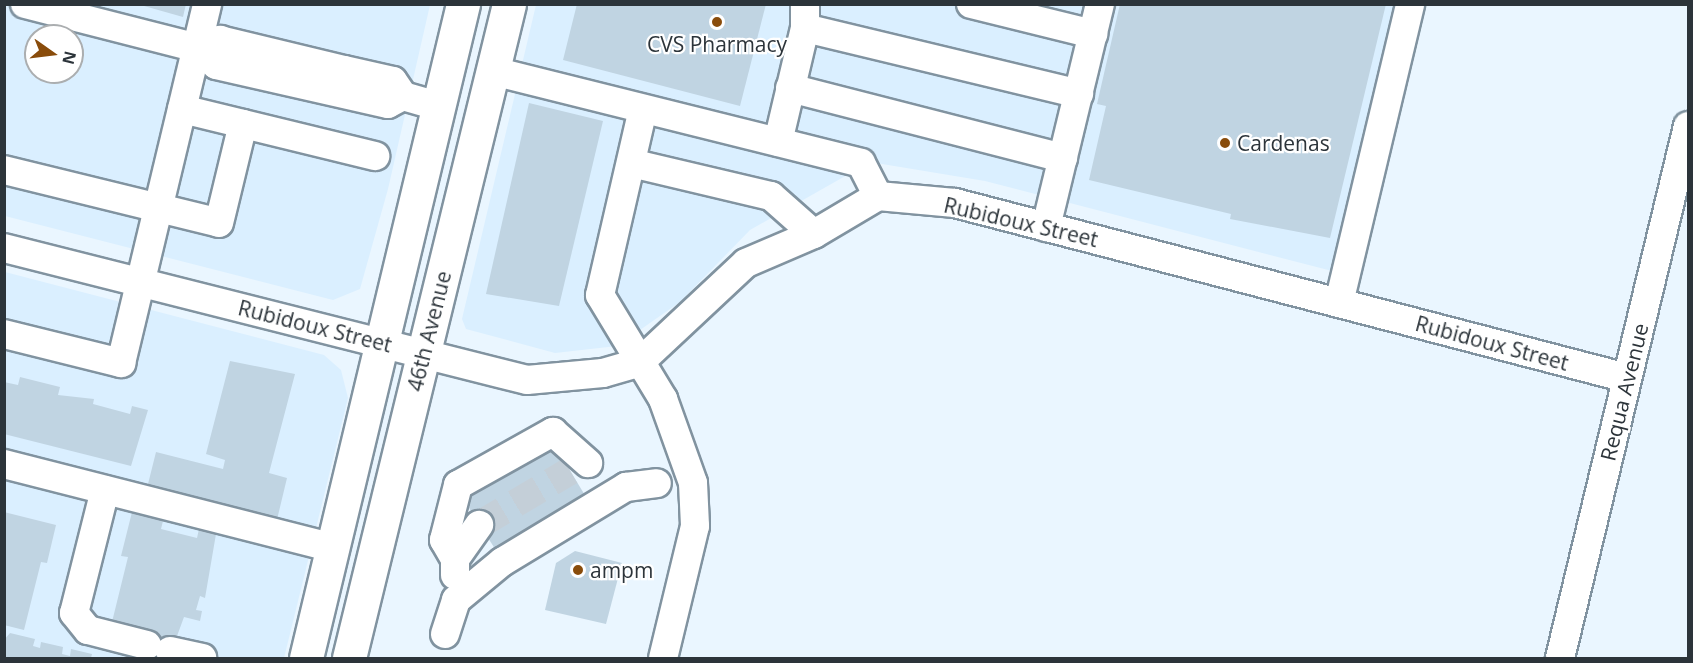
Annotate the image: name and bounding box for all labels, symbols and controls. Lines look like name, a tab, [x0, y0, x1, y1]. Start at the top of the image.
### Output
marker: CVS Pharmacy	[710, 15, 724, 29]
north arrow	[24, 24, 84, 84]
place label: CVS Pharmacy	[647, 31, 787, 57]
text: N	[57, 49, 82, 67]
place label: Cardenas	[1237, 130, 1330, 156]
marker: Cardenas	[1218, 136, 1232, 150]
street label: Rubidoux Street	[941, 192, 1101, 252]
street label: 46th Avenue	[402, 268, 456, 394]
street label: Rubidoux Street	[236, 295, 394, 357]
street label: Rubidoux Street	[1413, 310, 1571, 376]
street label: Requa Avenue	[1595, 321, 1653, 463]
place label: ampm	[590, 557, 653, 583]
marker: ampm	[571, 563, 585, 577]

